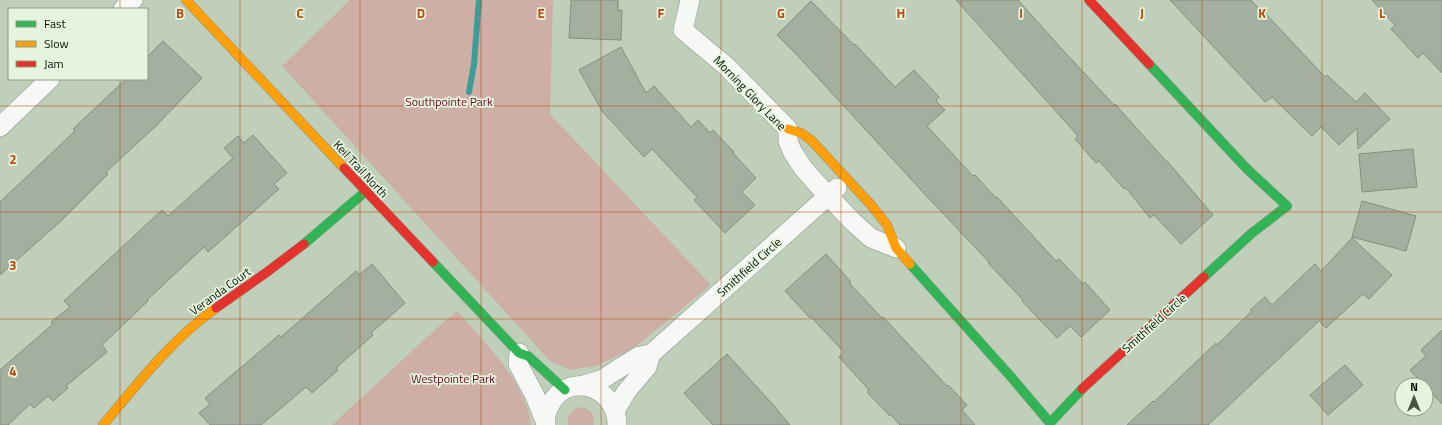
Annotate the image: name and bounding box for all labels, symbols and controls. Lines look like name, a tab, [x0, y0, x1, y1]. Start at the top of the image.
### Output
text: B	[176, 3, 184, 23]
text: C	[296, 3, 304, 23]
text: D	[417, 3, 425, 23]
text: E	[537, 3, 545, 23]
text: F	[658, 3, 665, 23]
text: G	[777, 3, 785, 23]
text: H	[897, 3, 905, 23]
text: I	[1019, 3, 1023, 23]
text: J	[1140, 3, 1144, 23]
text: K	[1258, 3, 1266, 23]
text: L	[1379, 3, 1385, 23]
legend	[8, 8, 148, 80]
text: Fast	[44, 14, 67, 33]
text: Slow	[44, 34, 69, 53]
street label: Morning Glory Lane	[709, 51, 791, 135]
text: Jam	[44, 54, 64, 73]
park label: Southpointe Park	[405, 92, 493, 111]
street label: Keil Trail North	[329, 136, 393, 202]
text: 2	[9, 149, 17, 169]
street label: Smithfield Circle	[712, 233, 786, 301]
text: 3	[9, 255, 17, 275]
street label: Veranda Court	[185, 262, 255, 320]
street label: Smithfield Circle	[1117, 289, 1191, 357]
text: 4	[9, 361, 17, 381]
park label: Westpointe Park	[411, 369, 495, 388]
north arrow	[1394, 377, 1434, 417]
text: N	[1410, 379, 1418, 395]

